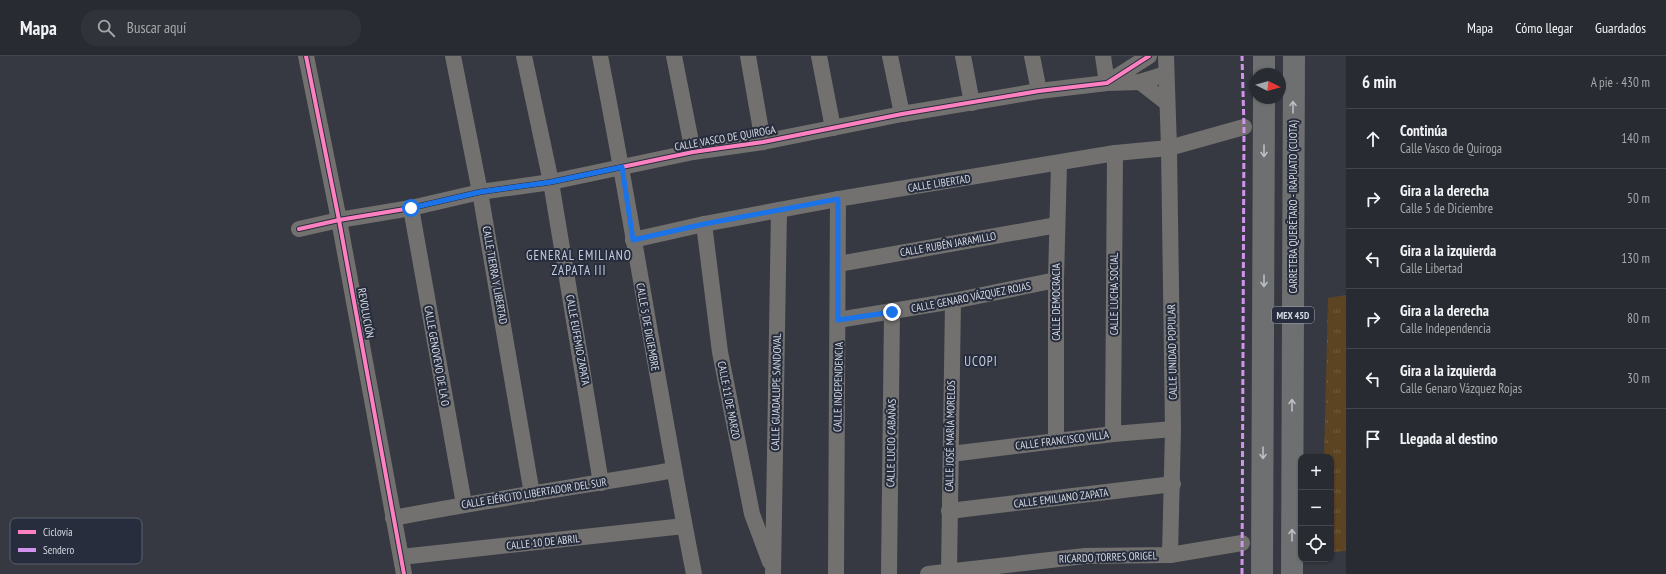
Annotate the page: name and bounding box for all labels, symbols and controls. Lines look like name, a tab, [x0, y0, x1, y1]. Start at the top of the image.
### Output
search box	[81, 10, 361, 46]
text: Mapa	[20, 16, 57, 40]
icon: search	[95, 17, 117, 39]
text: Buscar aquí	[127, 18, 186, 37]
text: Mapa	[1467, 19, 1493, 37]
text: Cómo llegar	[1515, 19, 1573, 37]
text: Guardados	[1595, 19, 1646, 37]
north arrow	[1250, 68, 1286, 104]
text: 6 min	[1362, 71, 1396, 93]
text: A pie · 430 m	[1591, 74, 1650, 91]
one-way arrow	[1289, 101, 1297, 114]
street label: CARRETERA QUERÉTARO - IRAPUATO (CUOTA)	[1286, 120, 1300, 294]
text: Continúa	[1400, 121, 1447, 140]
street label: CALLE VASCO DE QUIROGA	[673, 122, 777, 154]
icon: ahead	[1362, 128, 1384, 150]
text: 140 m	[1621, 130, 1650, 147]
text: Calle Vasco de Quiroga	[1400, 140, 1502, 157]
one-way arrow	[1260, 144, 1268, 157]
street label: CALLE LIBERTAD	[907, 171, 972, 195]
text: Gira a la derecha	[1400, 181, 1489, 200]
icon: right	[1362, 188, 1384, 210]
text: 50 m	[1627, 190, 1650, 207]
route start	[402, 199, 420, 217]
text: Calle 5 de Diciembre	[1400, 200, 1493, 217]
street label: CALLE TIERRA Y LIBERTAD	[479, 225, 511, 325]
street label: CALLE RUBÉN JARAMILLO	[899, 229, 997, 259]
text: Gira a la izquierda	[1400, 241, 1496, 260]
district label: GENERAL EMILIANO ZAPATA III	[526, 247, 632, 279]
icon: left	[1362, 248, 1384, 270]
text: 130 m	[1621, 250, 1650, 267]
street label: CALLE LUCHA SOCIAL	[1107, 252, 1121, 335]
text: Calle Libertad	[1400, 260, 1463, 277]
street label: CALLE DEMOCRACIA	[1049, 262, 1063, 341]
one-way arrow	[1260, 274, 1267, 287]
street label: CALLE GENARO VÁZQUEZ ROJAS	[910, 278, 1032, 315]
street label: CALLE 5 DE DICIEMBRE	[633, 282, 663, 372]
street label: REVOLUCIÓN	[355, 287, 377, 339]
street label: CALLE EUFEMIO ZAPATA	[563, 293, 593, 387]
text: Gira a la derecha	[1400, 301, 1489, 320]
route end	[883, 303, 901, 321]
street label: CALLE UNIDAD POPULAR	[1164, 304, 1180, 400]
street label: CALLE GENOVEVO DE LA O	[421, 305, 453, 407]
road number: MEX 45D	[1272, 307, 1314, 323]
icon: right	[1362, 308, 1384, 330]
text: 80 m	[1627, 310, 1650, 327]
text: Calle Independencia	[1400, 320, 1491, 337]
street label: CALLE GUADALUPE SANDOVAL	[768, 333, 784, 451]
street label: CALLE INDEPENDENCIA	[830, 341, 846, 432]
district label: UCOPI	[964, 353, 998, 370]
street label: CALLE 11 DE MARZO	[715, 360, 743, 440]
text: Gira a la izquierda	[1400, 361, 1496, 380]
icon: left	[1362, 368, 1384, 390]
text: 30 m	[1627, 370, 1650, 387]
street label: CALLE JOSÉ MARÍA MORELOS	[942, 380, 958, 492]
text: Calle Genaro Vázquez Rojas	[1400, 380, 1522, 397]
street label: CALLE LUCIO CABAÑAS	[883, 398, 899, 487]
one-way arrow	[1288, 399, 1296, 412]
street label: CALLE FRANCISCO VILLA	[1014, 427, 1110, 453]
icon: arrive	[1362, 428, 1384, 450]
text: Llegada al destino	[1400, 429, 1498, 448]
one-way arrow	[1259, 446, 1267, 459]
map controls	[1298, 454, 1334, 562]
button: +	[1298, 454, 1334, 490]
street label: CALLE EJÉRCITO LIBERTADOR DEL SUR	[460, 475, 608, 511]
street label: CALLE EMILIANO ZAPATA	[1013, 485, 1110, 511]
button: −	[1298, 490, 1334, 526]
legend	[10, 518, 142, 564]
text: Ciclovía	[43, 525, 73, 539]
button: locate	[1298, 526, 1334, 562]
one-way arrow	[1288, 529, 1296, 542]
street label: CALLE 10 DE ABRIL	[506, 531, 581, 553]
text: Sendero	[43, 543, 74, 557]
street label: RICARDO TORRES ORIGEL	[1059, 548, 1158, 566]

